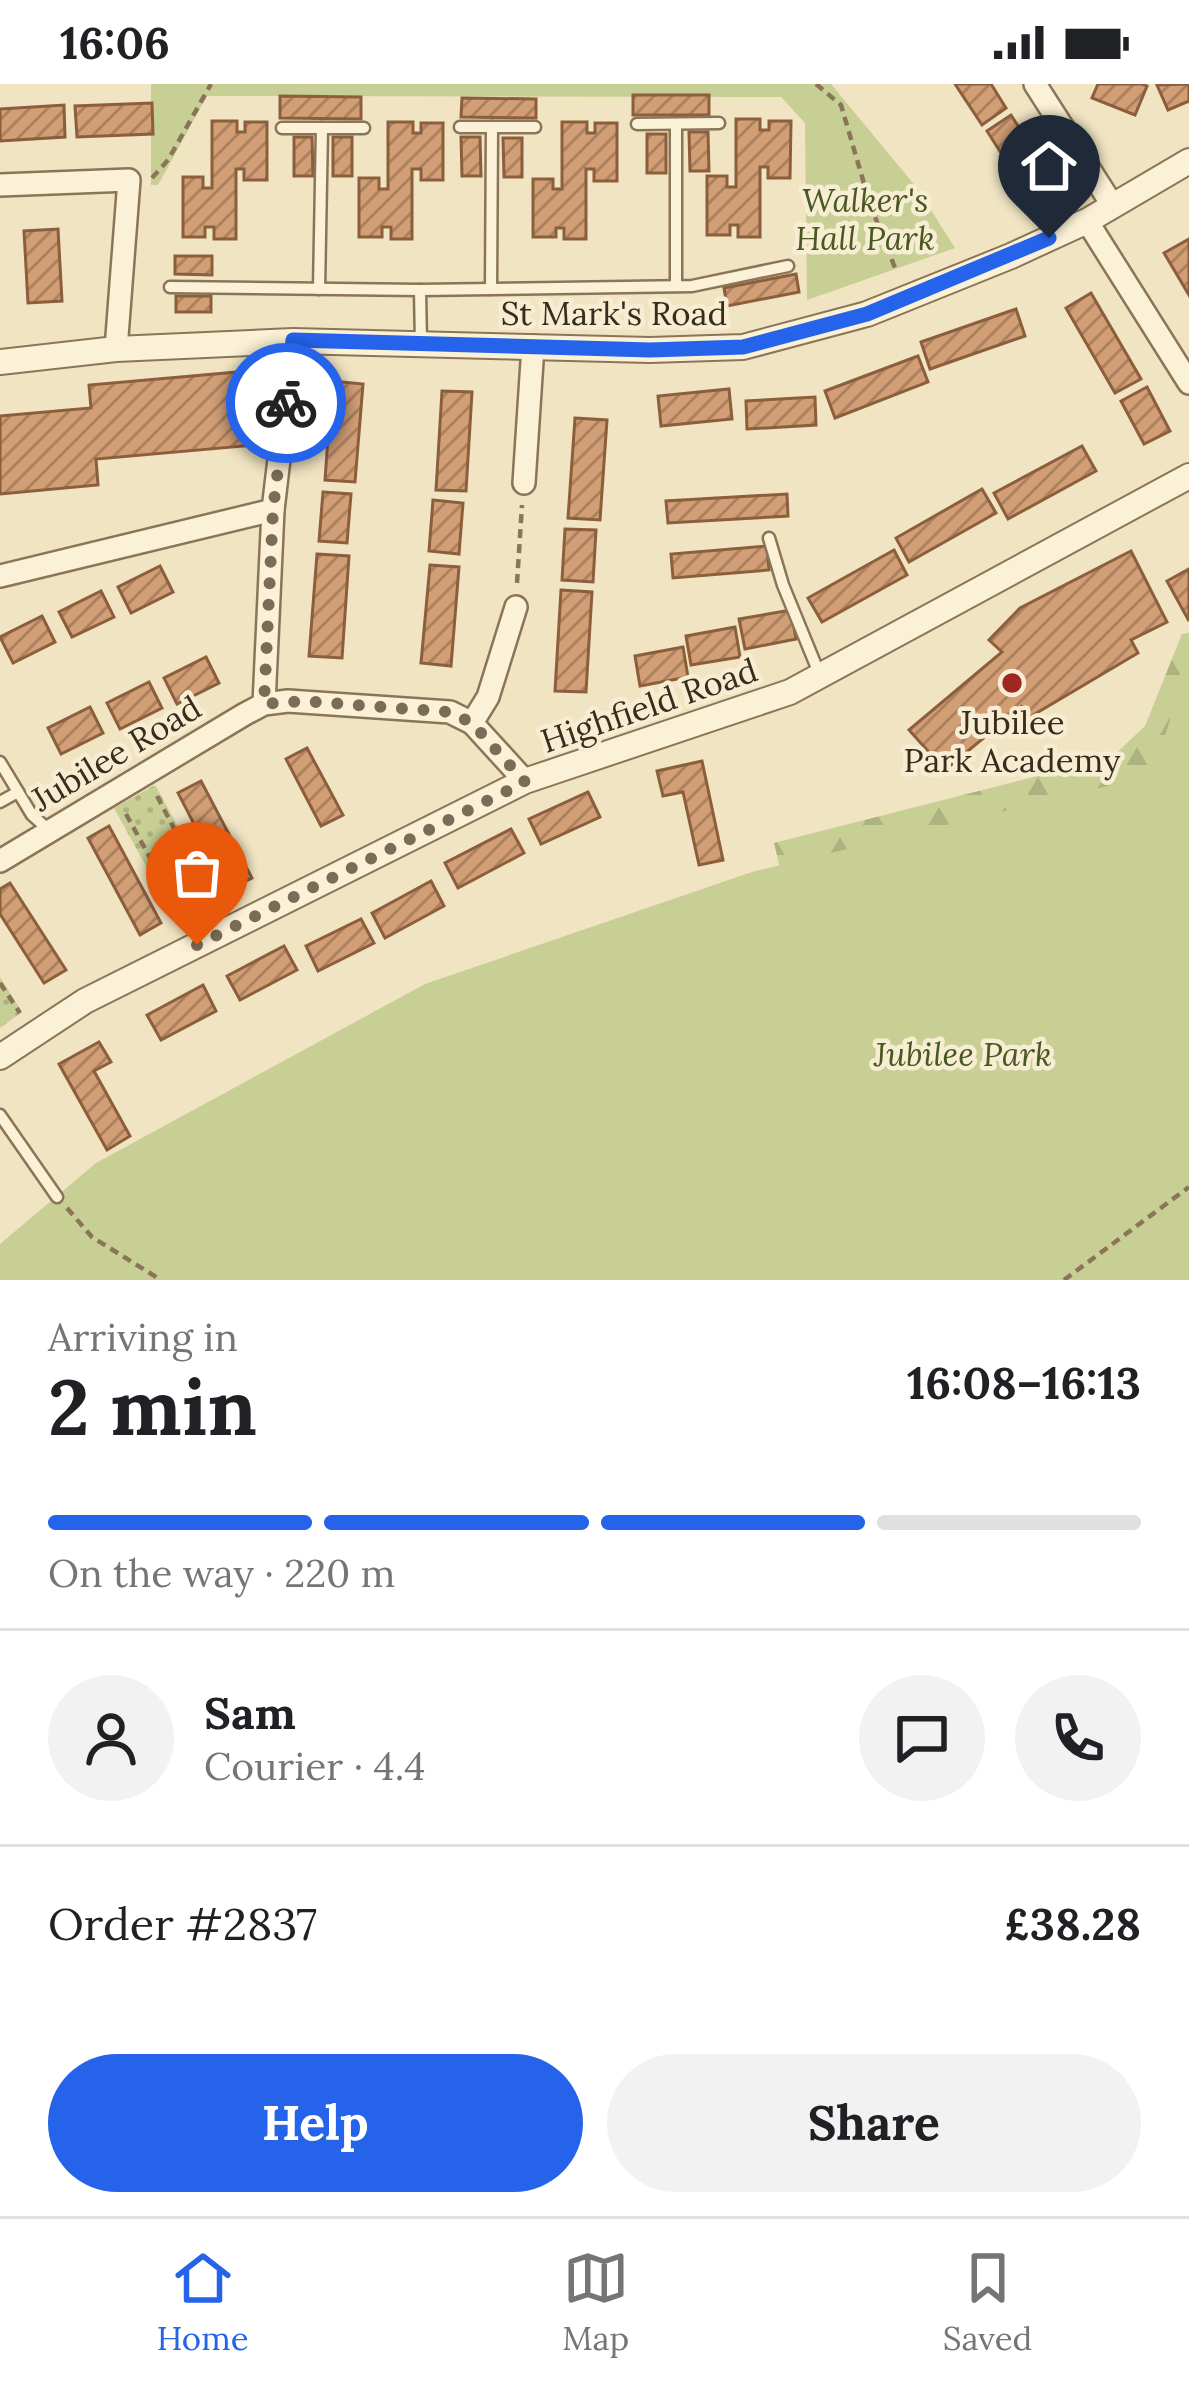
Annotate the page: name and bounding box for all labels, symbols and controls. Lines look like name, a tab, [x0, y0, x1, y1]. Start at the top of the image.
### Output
text: 16:06	[60, 14, 170, 71]
pin	[998, 115, 1100, 238]
icon: home	[1016, 133, 1082, 199]
park label: Walker's Hall Park	[795, 179, 935, 259]
street label: St Mark's Road	[501, 292, 727, 334]
courier	[226, 343, 346, 463]
icon: bike	[253, 370, 319, 436]
street label: Highfield Road	[535, 648, 763, 762]
marker: Jubilee Park Academy	[999, 670, 1025, 696]
street label: Jubilee Road	[23, 686, 208, 821]
place label: Jubilee Park Academy	[904, 701, 1121, 781]
pin	[146, 822, 248, 945]
icon: bag	[164, 840, 230, 906]
park label: Jubilee Park	[873, 1033, 1052, 1075]
text: Arriving in	[48, 1312, 238, 1362]
text: 16:08–16:13	[907, 1354, 1141, 1411]
text: 2 min	[48, 1357, 257, 1456]
text: On the way · 220 m	[48, 1548, 395, 1598]
button: person	[48, 1675, 174, 1801]
button: chat	[859, 1675, 985, 1801]
button: phone	[1015, 1675, 1141, 1801]
text: Sam	[204, 1684, 296, 1741]
text: Courier · 4.4	[204, 1741, 425, 1791]
text: Order #2837	[48, 1895, 317, 1952]
text: £38.28	[1004, 1895, 1141, 1952]
button: Help	[48, 2054, 583, 2192]
button: Share	[607, 2054, 1141, 2192]
tab: Home	[157, 2245, 249, 2359]
tab: Map	[562, 2245, 629, 2359]
tab: Saved	[943, 2245, 1032, 2359]

